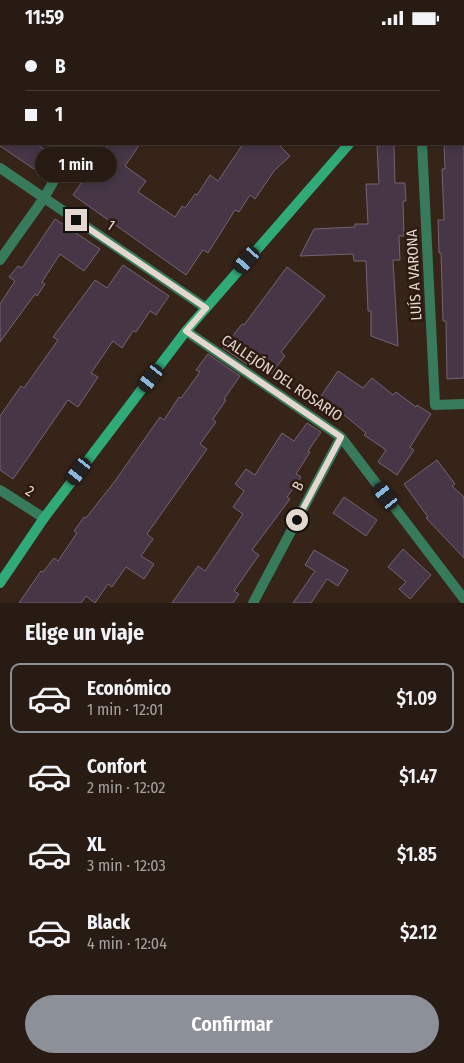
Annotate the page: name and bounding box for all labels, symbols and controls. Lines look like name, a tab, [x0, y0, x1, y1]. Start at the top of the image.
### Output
text: 11:59	[25, 6, 64, 29]
text: B	[55, 55, 66, 78]
text: 1	[55, 103, 63, 126]
callout: 1 min	[35, 147, 117, 183]
text: 1 min	[59, 155, 93, 174]
route end	[65, 209, 87, 231]
street label: 1	[104, 216, 118, 234]
street label: LUÍS A VARONA	[403, 229, 425, 321]
car	[231, 244, 262, 276]
street label: CALLEJÓN DEL ROSARIO	[218, 331, 346, 425]
car	[135, 362, 166, 394]
car	[63, 455, 94, 487]
street label: B	[288, 478, 308, 494]
car	[370, 480, 401, 512]
street label: 2	[22, 482, 38, 501]
route start	[286, 509, 308, 531]
text: Elige un viaje	[25, 619, 144, 646]
icon: car	[27, 676, 72, 721]
text: Económico	[87, 677, 171, 700]
text: $1.09	[397, 687, 437, 710]
text: 1 min · 12:01	[87, 700, 164, 719]
icon: car	[27, 754, 72, 799]
text: Confort	[87, 755, 147, 778]
text: $1.47	[399, 765, 437, 788]
text: 2 min · 12:02	[87, 778, 165, 797]
icon: car	[27, 832, 72, 877]
text: XL	[87, 833, 106, 856]
text: $1.85	[397, 843, 437, 866]
text: 3 min · 12:03	[87, 856, 166, 875]
icon: car	[27, 910, 72, 955]
text: Black	[87, 911, 130, 934]
text: $2.12	[400, 921, 437, 944]
text: 4 min · 12:04	[87, 934, 167, 953]
button: Confirmar	[25, 995, 439, 1053]

